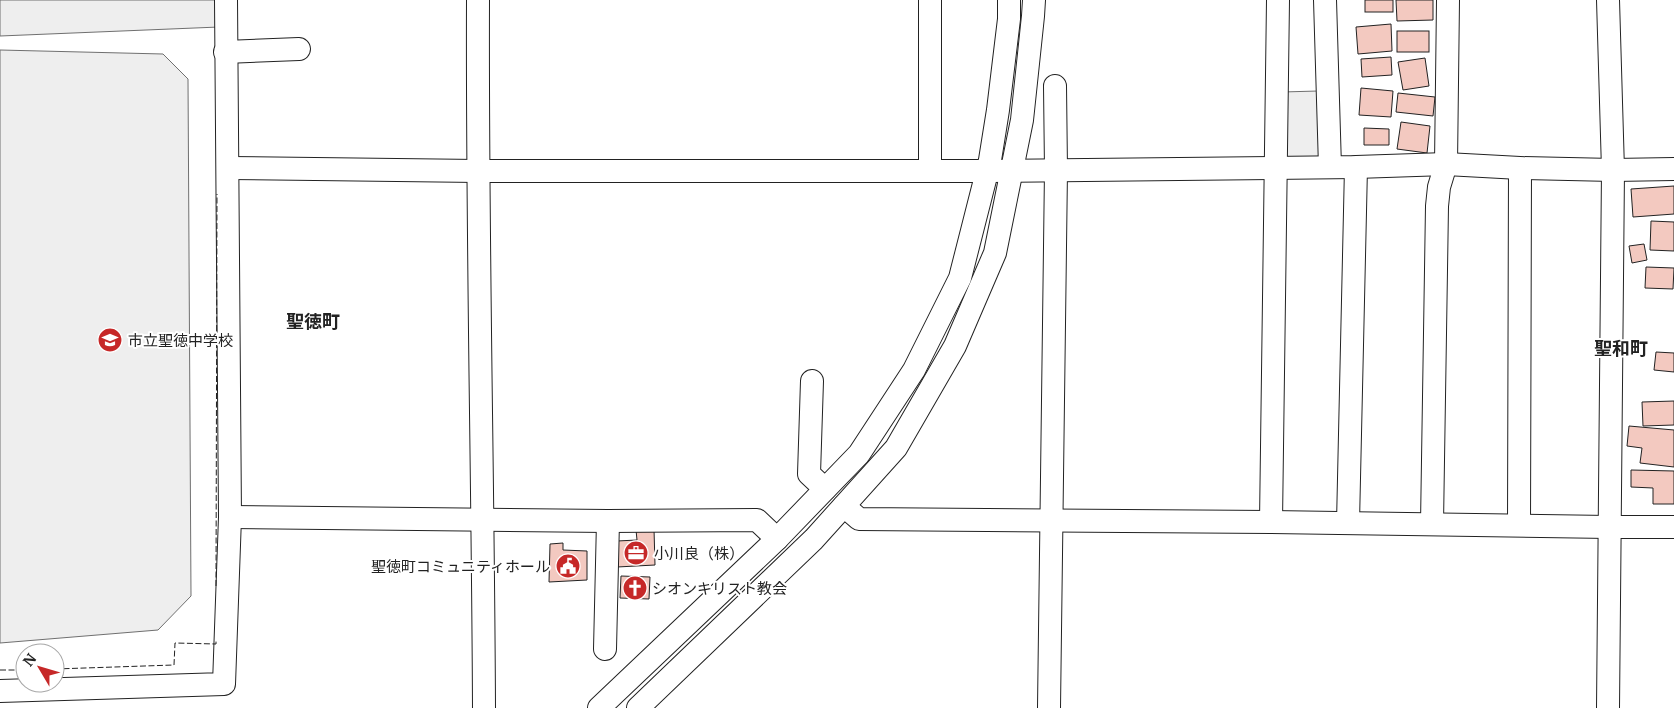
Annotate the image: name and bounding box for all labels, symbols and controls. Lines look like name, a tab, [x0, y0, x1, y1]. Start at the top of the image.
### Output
district label: 聖徳町	[286, 310, 340, 333]
school or university icon: 市立聖徳中学校	[97, 327, 123, 353]
place label: 市立聖徳中学校	[128, 331, 233, 350]
district label: 聖和町	[1594, 337, 1648, 360]
office icon: 小川良（株）	[623, 540, 649, 566]
place label: 小川良（株）	[654, 544, 744, 563]
public building icon: 聖徳町コミュニティホール	[555, 553, 581, 579]
place label: 聖徳町コミュニティホール	[371, 557, 550, 576]
church icon: シオンキリスト教会	[622, 575, 648, 601]
place label: シオンキリスト教会	[652, 579, 787, 598]
north arrow	[15, 643, 65, 693]
text: N	[19, 650, 40, 670]

